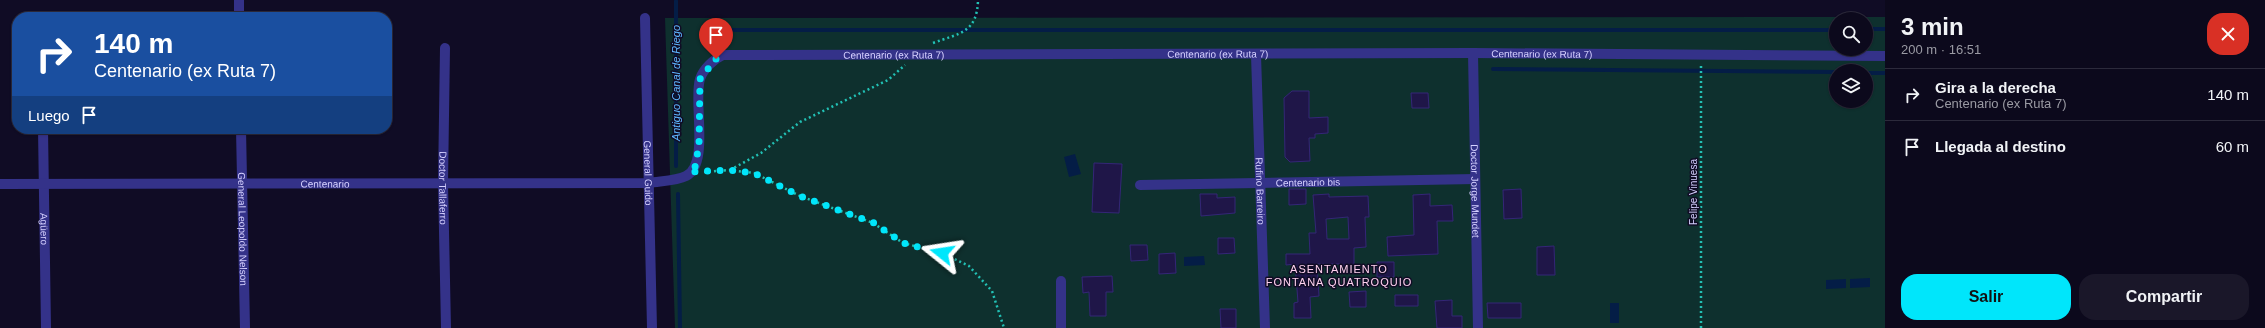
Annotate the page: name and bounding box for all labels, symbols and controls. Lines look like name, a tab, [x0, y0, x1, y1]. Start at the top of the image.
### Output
map controls	[1829, 12, 1873, 108]
button: search	[1829, 12, 1873, 56]
text: 3 min	[1901, 13, 1964, 40]
button: close	[2207, 13, 2249, 55]
pin	[699, 18, 733, 59]
icon: arrive	[705, 24, 727, 46]
water label: Antiguo Canal de Riego	[670, 25, 682, 142]
icon: right	[28, 28, 80, 80]
text: 140 m	[94, 28, 173, 59]
text: 200 m · 16:51	[1901, 42, 1981, 57]
street label: Centenario (ex Ruta 7)	[1167, 48, 1268, 59]
street label: Centenario (ex Ruta 7)	[1491, 48, 1592, 59]
street label: Centenario (ex Ruta 7)	[843, 49, 944, 60]
text: Centenario (ex Ruta 7)	[94, 61, 276, 81]
button: layers	[1829, 64, 1873, 108]
text: Gira a la derecha	[1935, 79, 2056, 96]
icon: right	[1901, 84, 1923, 106]
text: 140 m	[2207, 86, 2249, 103]
text: Centenario (ex Ruta 7)	[1935, 96, 2067, 111]
icon: arrive	[78, 104, 100, 126]
text: Luego	[28, 107, 70, 124]
icon: arrive	[1901, 136, 1923, 158]
text: Llegada al destino	[1935, 138, 2066, 155]
text: 60 m	[2216, 138, 2249, 155]
street label: General Guido	[642, 140, 655, 206]
street label: Doctor Jorge Mundet	[1469, 144, 1482, 238]
street label: Doctor Tallaferro	[437, 151, 449, 225]
street label: Rufino Barreiro	[1254, 157, 1267, 225]
street label: Felipe Vinuesa	[1688, 159, 1699, 225]
street label: General Leopoldo Nelson	[236, 172, 250, 286]
street label: Centenario bis	[1276, 176, 1340, 188]
street label: Centenario	[301, 178, 350, 189]
street label: Agüero	[39, 213, 50, 246]
position arrow	[921, 232, 963, 274]
district label: ASENTAMIENTO FONTANA QUATROQUIO	[1266, 263, 1412, 288]
button: Salir	[1901, 274, 2071, 320]
button: Compartir	[2079, 274, 2249, 320]

